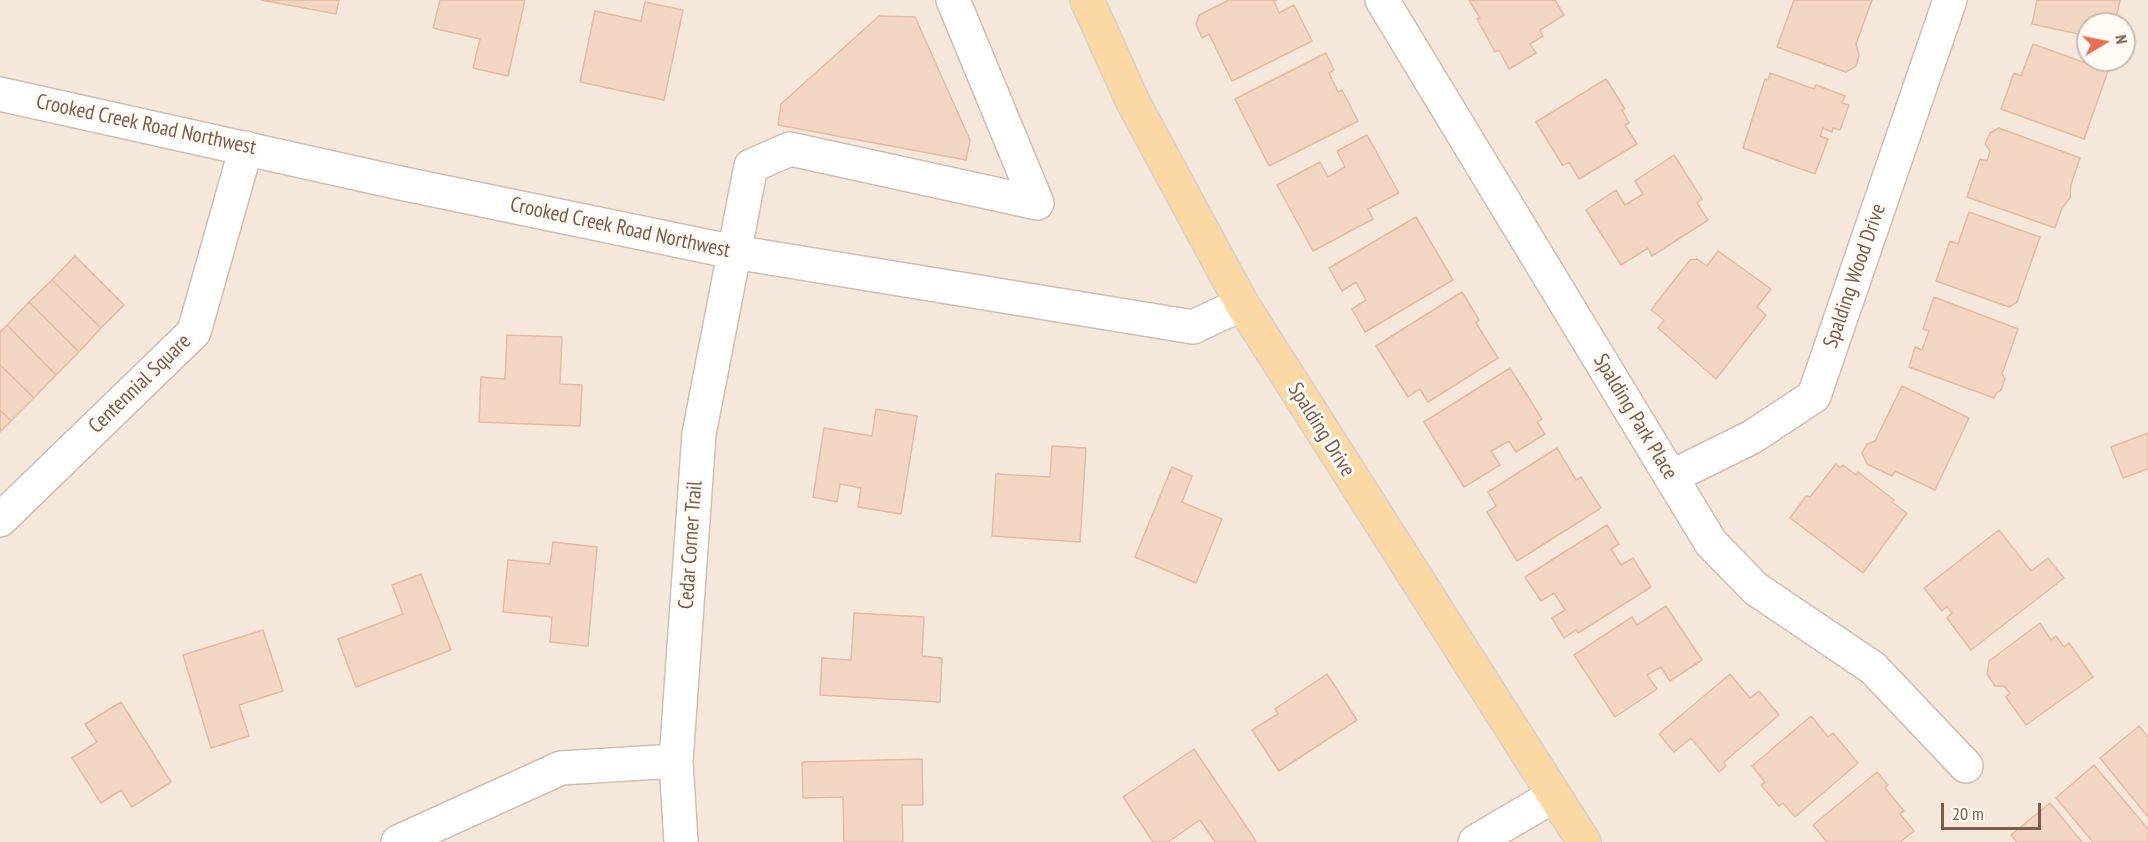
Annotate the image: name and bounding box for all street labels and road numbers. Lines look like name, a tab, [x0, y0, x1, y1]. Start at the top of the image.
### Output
street label: Crooked Creek Road Northwest	[34, 89, 258, 161]
street label: Crooked Creek Road Northwest	[508, 192, 732, 264]
street label: Spalding Wood Drive	[1819, 201, 1891, 351]
street label: Centennial Square	[84, 329, 196, 439]
street label: Spalding Park Place	[1588, 350, 1682, 484]
street label: Spalding Drive	[1282, 378, 1360, 482]
street label: Cedar Corner Trail	[674, 480, 708, 610]

